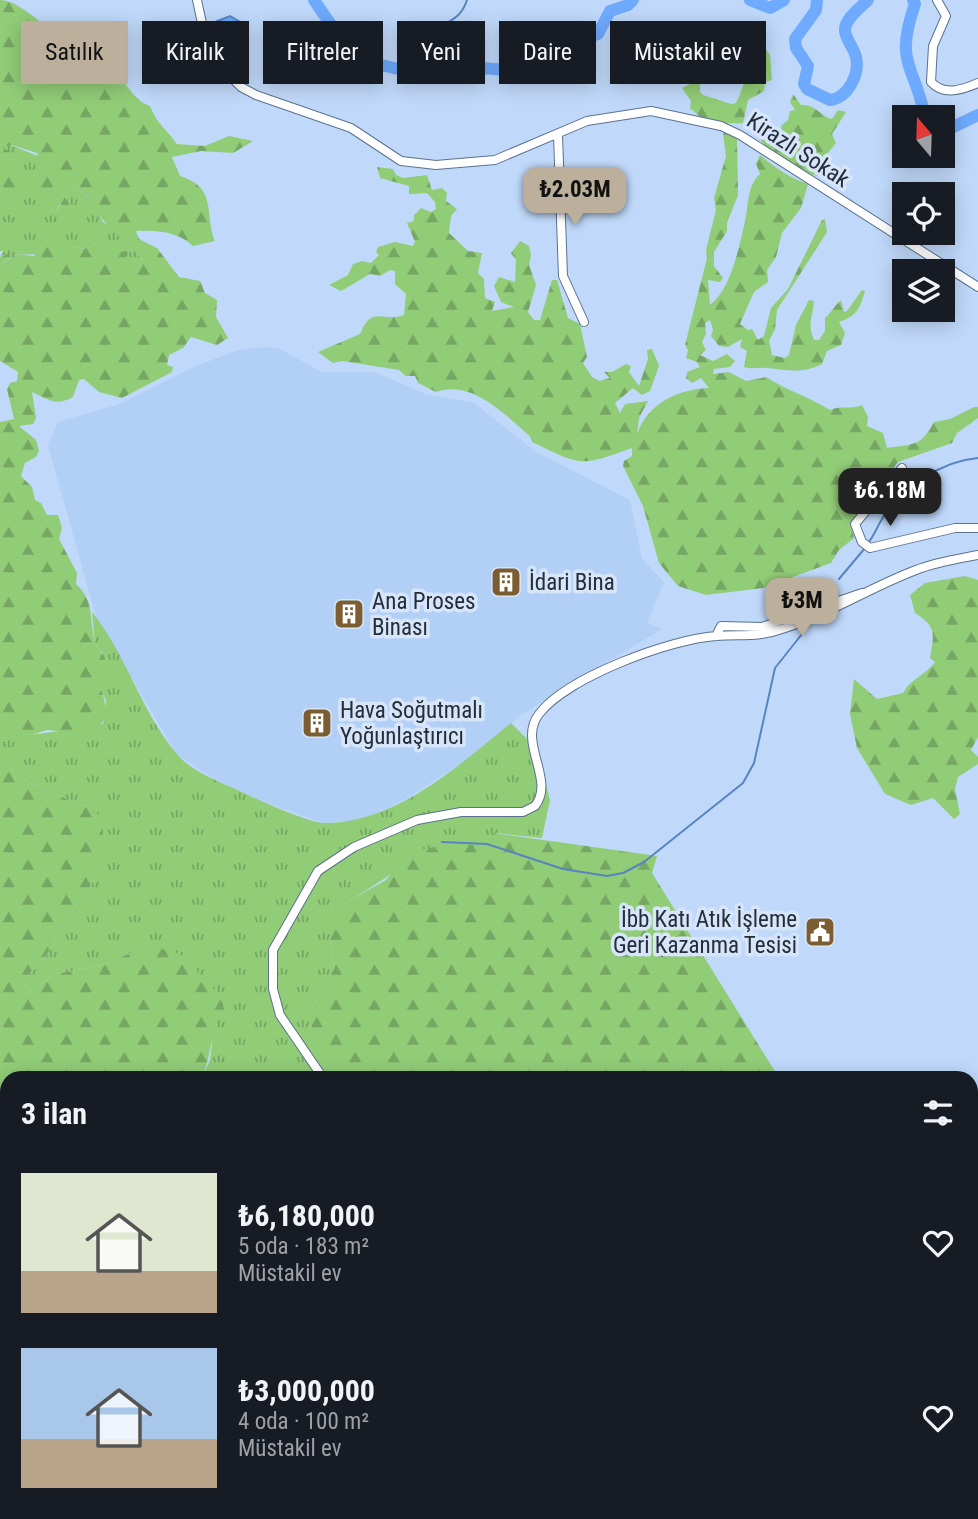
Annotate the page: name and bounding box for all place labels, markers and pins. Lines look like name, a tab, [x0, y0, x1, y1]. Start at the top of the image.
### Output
pin: ₺2.03M	[518, 168, 632, 227]
pin: ₺6.18M	[833, 468, 947, 528]
building icon: İdari Bina	[489, 565, 523, 599]
place label: İdari Bina	[529, 569, 615, 596]
pin: ₺3M	[768, 578, 836, 638]
place label: Ana Proses Binası	[372, 588, 476, 641]
building icon: Ana Proses Binası	[332, 597, 366, 631]
place label: Hava Soğutmalı Yoğunlaştırıcı	[340, 697, 483, 750]
building icon: Hava Soğutmalı Yoğunlaştırıcı	[300, 706, 334, 740]
place label: İbb Katı Atık İşleme Geri Kazanma Tesisi	[613, 906, 797, 959]
public building icon: İbb Katı Atık İşleme Geri Kazanma Tesisi	[803, 915, 837, 949]

